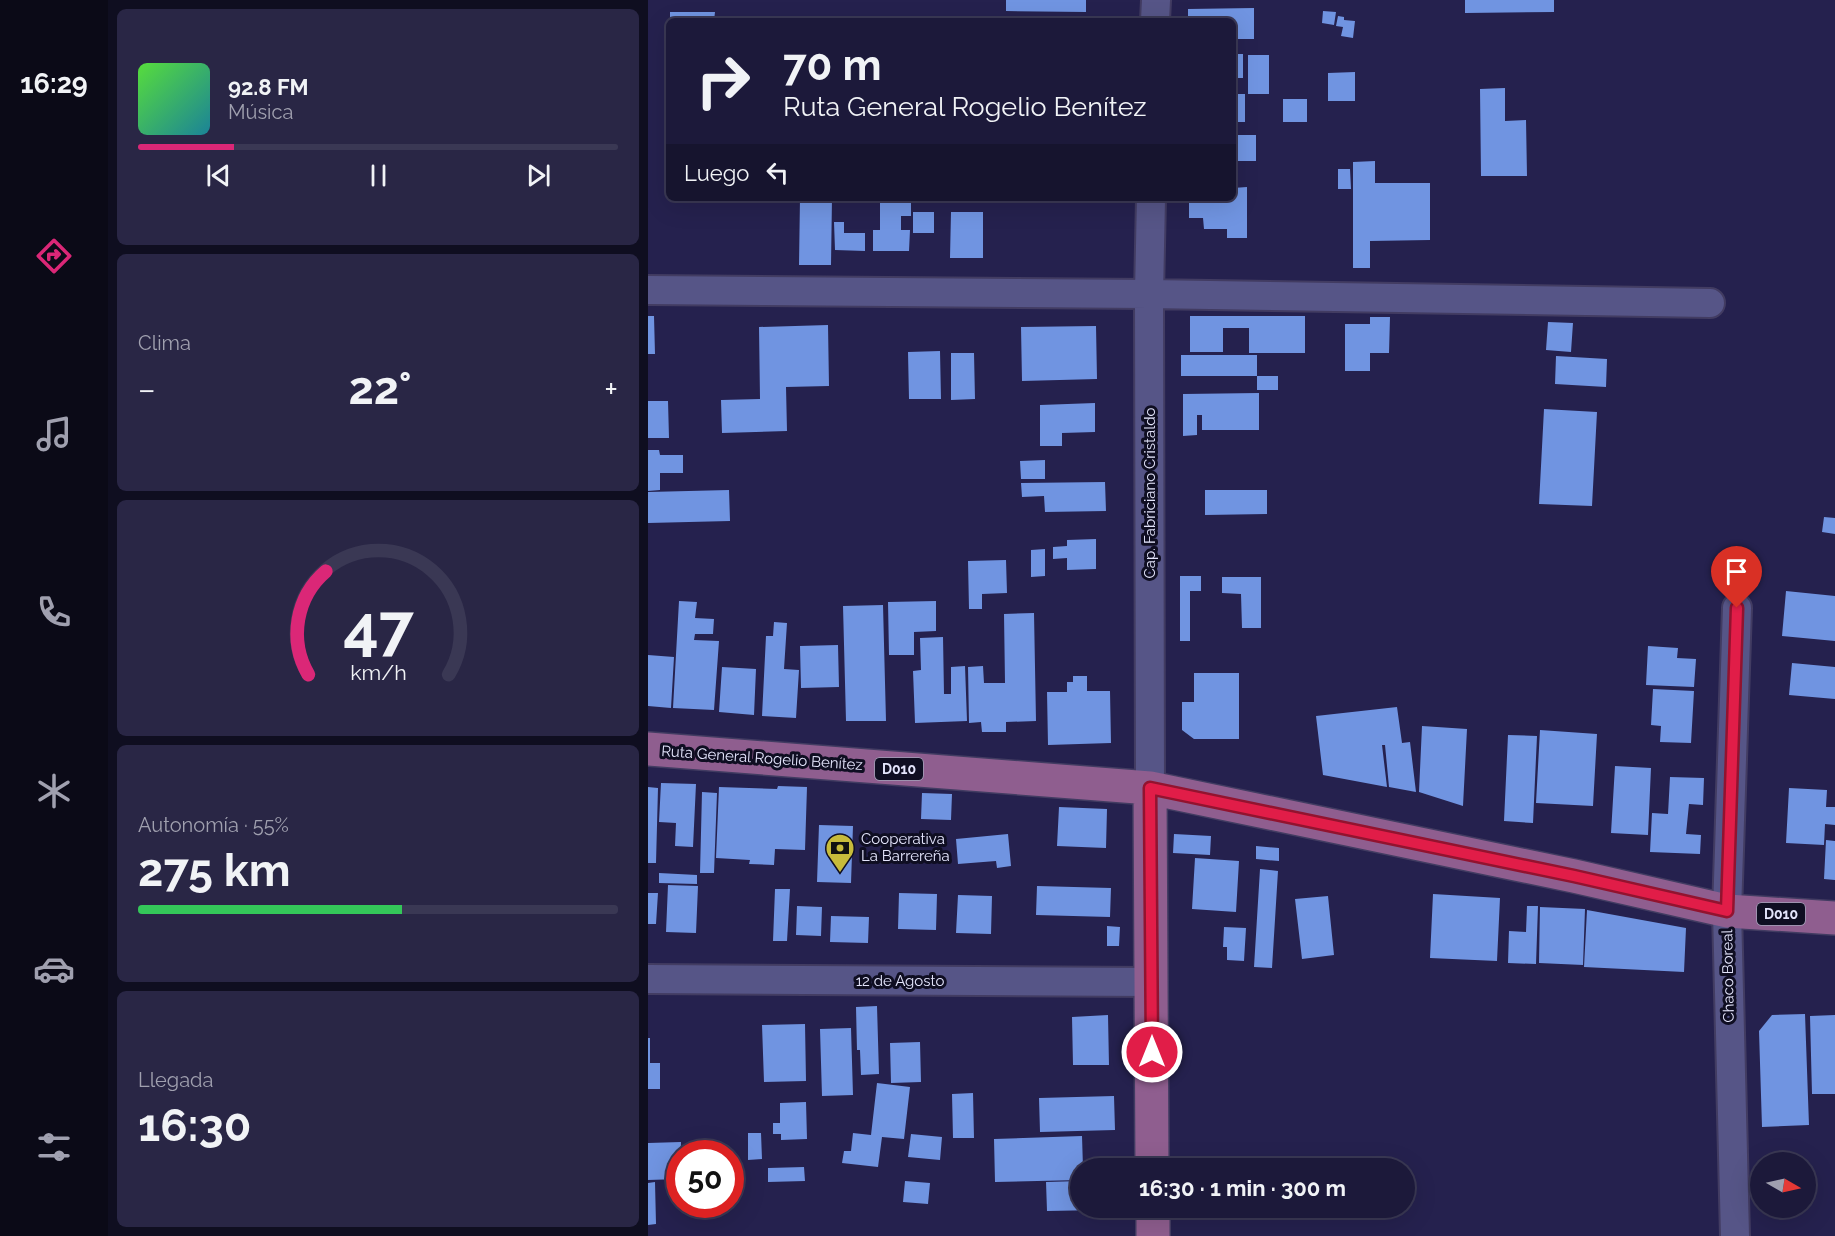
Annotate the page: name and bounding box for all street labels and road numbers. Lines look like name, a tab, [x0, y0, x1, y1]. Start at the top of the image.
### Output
street label: Cap. Fabriciano Cristaldo	[1141, 407, 1159, 578]
street label: Ruta General Rogelio Benítez	[661, 742, 863, 774]
road number: D010	[875, 758, 923, 780]
road number: D010	[1757, 903, 1805, 925]
street label: Chaco Boreal	[1718, 928, 1738, 1023]
street label: 12 de Agosto	[856, 972, 944, 990]

